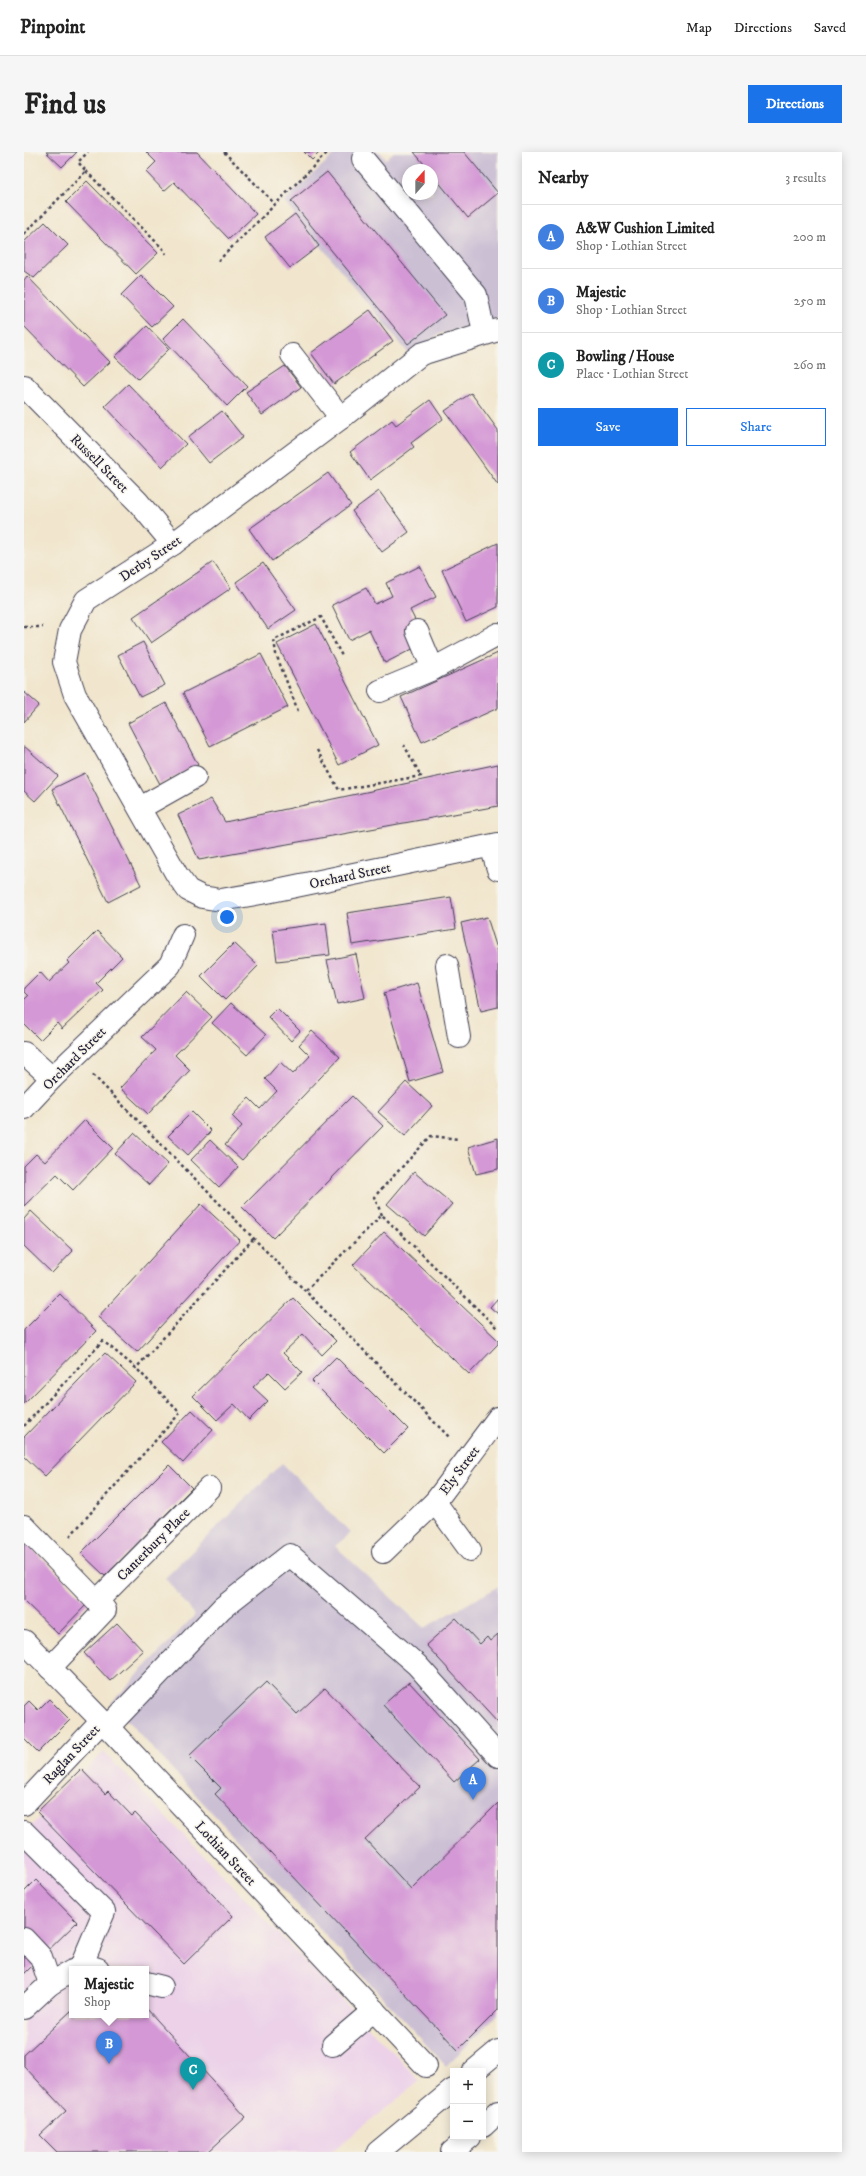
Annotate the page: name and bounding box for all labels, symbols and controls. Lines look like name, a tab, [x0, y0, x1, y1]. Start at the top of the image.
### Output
text: Pinpoint	[20, 16, 85, 39]
text: Map	[686, 19, 712, 37]
text: Directions	[734, 19, 792, 37]
text: Saved	[814, 19, 846, 37]
button: Directions	[748, 85, 842, 123]
text: Find us	[24, 87, 106, 122]
north arrow	[402, 164, 438, 200]
text: Nearby	[538, 167, 588, 189]
text: 3 results	[785, 170, 826, 186]
text: A&W Cushion Limited	[576, 219, 715, 238]
text: A	[547, 229, 555, 245]
text: 200 m	[793, 229, 826, 245]
text: Shop · Lothian Street	[576, 238, 687, 254]
text: Majestic	[576, 283, 626, 302]
text: B	[547, 293, 555, 309]
text: 250 m	[794, 293, 826, 309]
text: Shop · Lothian Street	[576, 302, 687, 318]
text: Bowling / House	[576, 347, 674, 366]
text: C	[547, 357, 555, 373]
text: 260 m	[793, 357, 826, 373]
text: Place · Lothian Street	[576, 366, 688, 382]
button: Save	[538, 408, 678, 446]
button: Share	[686, 408, 826, 446]
street label: Russell Street	[66, 431, 133, 497]
street label: Derby Street	[116, 531, 185, 586]
street label: Orchard Street	[308, 858, 393, 893]
your location	[217, 907, 237, 927]
street label: Orchard Street	[39, 1023, 111, 1094]
street label: Ely Street	[436, 1442, 484, 1499]
street label: Canterbury Place	[113, 1504, 194, 1585]
street label: Raglan Street	[39, 1721, 104, 1788]
pin: A	[460, 1767, 486, 1800]
street label: Lothian Street	[191, 1818, 260, 1890]
popup	[69, 1966, 149, 2018]
text: Majestic	[84, 1975, 134, 1994]
text: Shop	[84, 1994, 110, 2010]
pin: B	[96, 2031, 122, 2064]
pin: C	[180, 2057, 206, 2090]
map controls	[450, 2068, 486, 2140]
button: +	[450, 2068, 486, 2104]
button: −	[450, 2104, 486, 2140]

